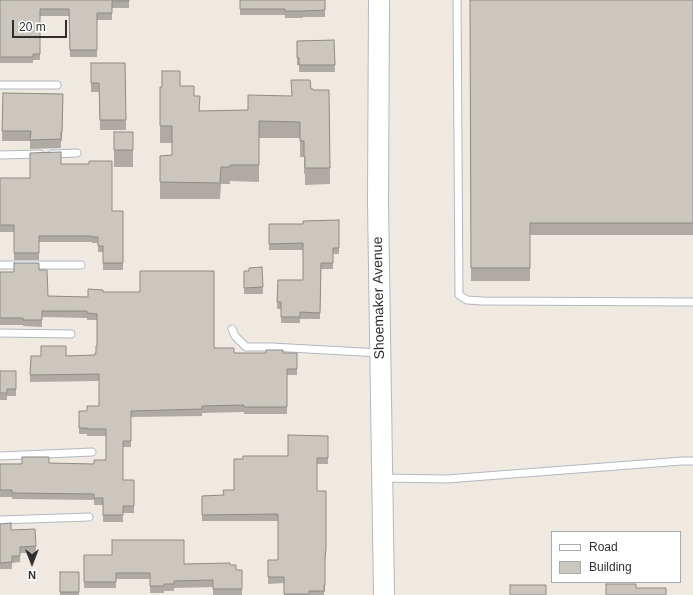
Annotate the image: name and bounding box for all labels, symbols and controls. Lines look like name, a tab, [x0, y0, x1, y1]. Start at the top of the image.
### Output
scale bar	[14, 12, 69, 38]
text: 20 m	[19, 20, 46, 34]
street label: Shoemaker Avenue	[370, 237, 388, 359]
legend	[551, 531, 681, 583]
text: Road	[589, 540, 618, 554]
north arrow	[12, 543, 52, 583]
text: Building	[589, 560, 632, 574]
text: N	[28, 569, 36, 581]

